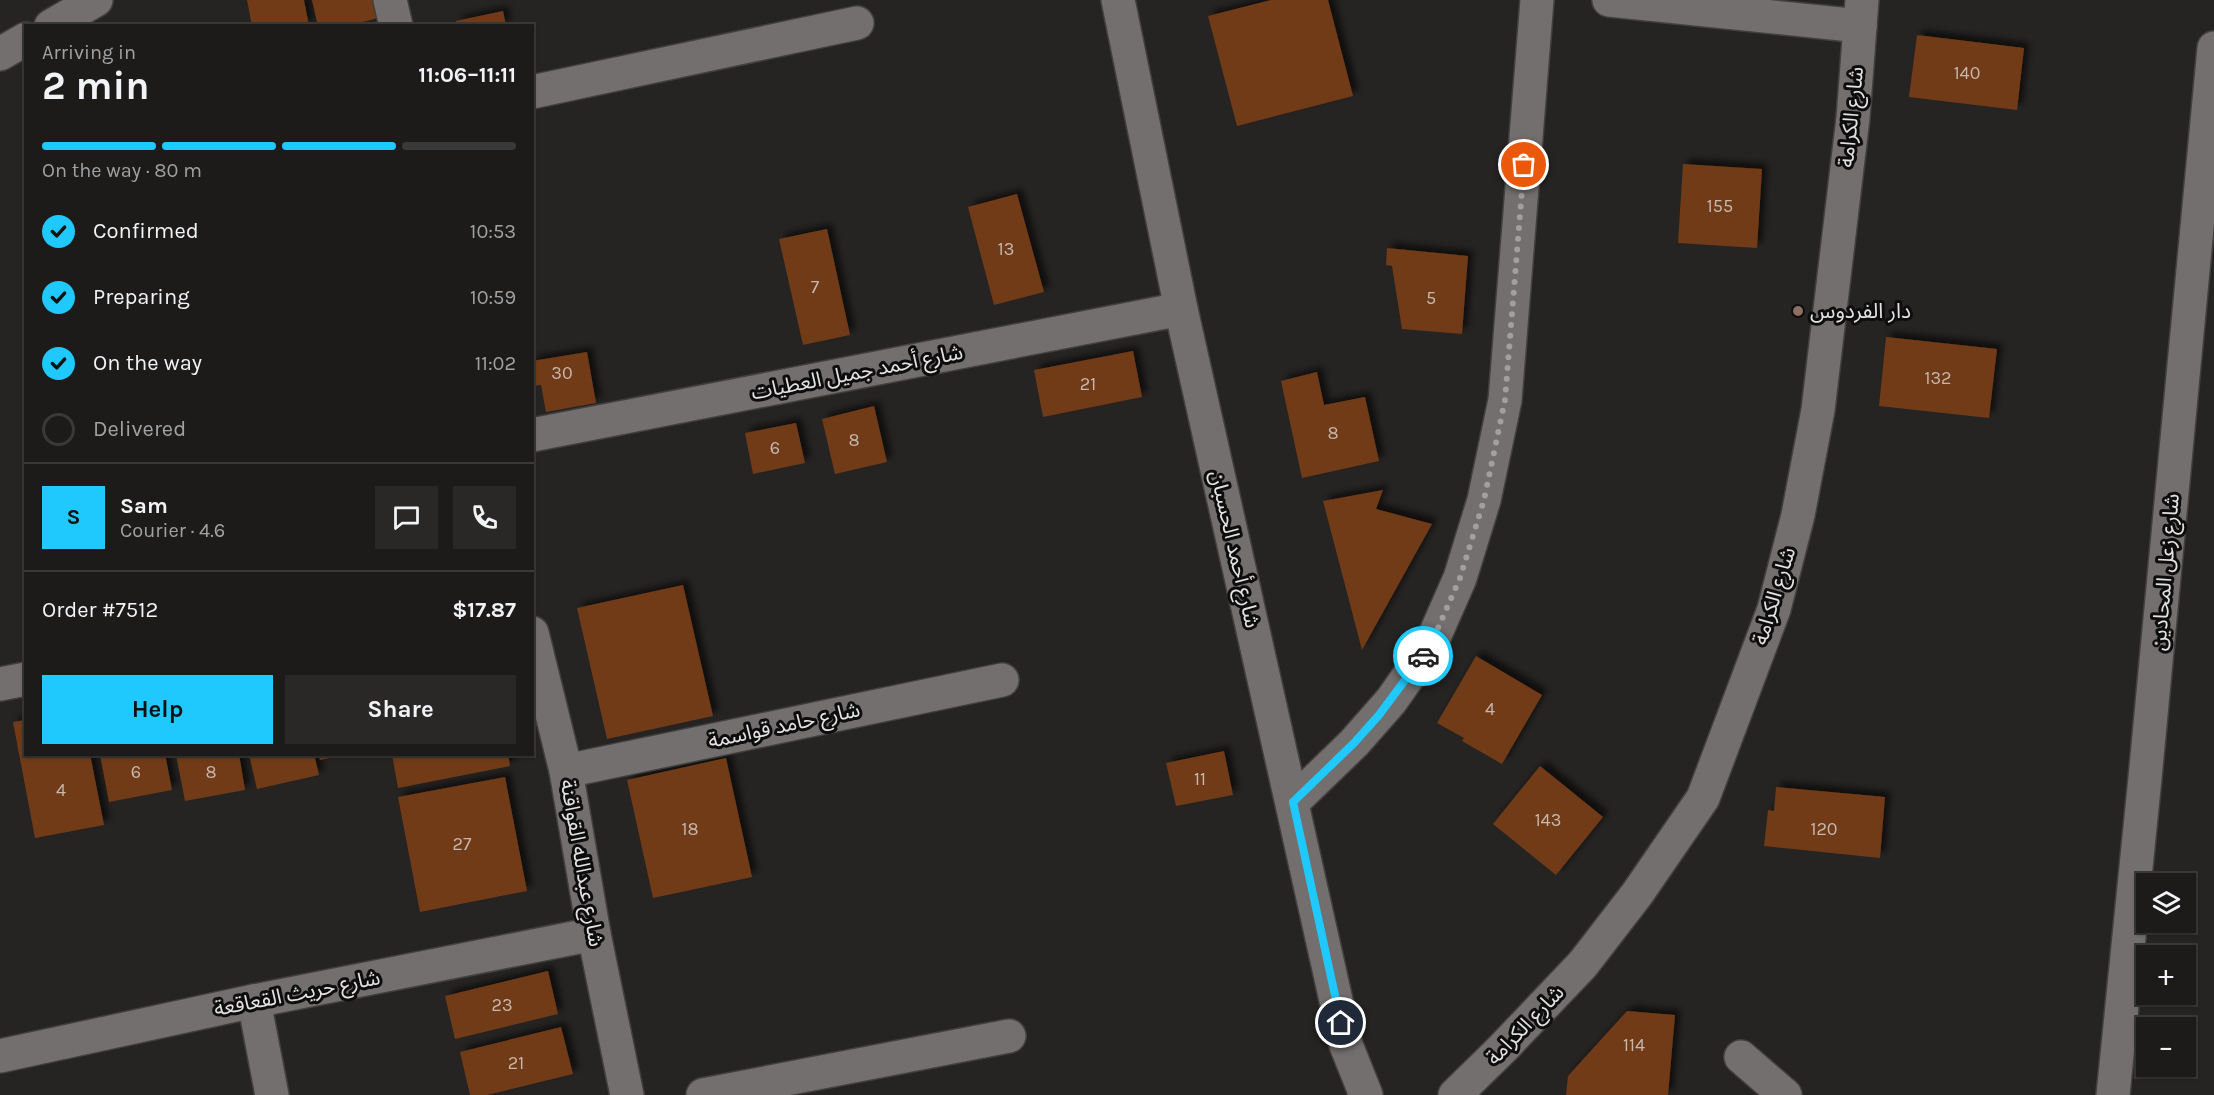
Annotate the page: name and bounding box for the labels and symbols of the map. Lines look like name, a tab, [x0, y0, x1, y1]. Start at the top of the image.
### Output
house number: 140	[1954, 62, 1980, 84]
street label: شارع الكرامة	[1834, 65, 1871, 169]
pin	[1498, 139, 1549, 190]
house number: 155	[1707, 195, 1733, 217]
house number: 13	[998, 238, 1014, 260]
house number: 7	[811, 276, 820, 298]
house number: 5	[1426, 287, 1436, 309]
place label: دار الفردوس	[1810, 299, 1911, 323]
marker: دار الفردوس	[1791, 304, 1805, 318]
street label: شارع أحمد جميل العطيات	[749, 339, 966, 407]
house number: 30	[551, 362, 573, 384]
house number: 132	[1924, 367, 1952, 389]
house number: 21	[1080, 373, 1096, 395]
house number: 8	[1327, 422, 1339, 444]
house number: 8	[848, 429, 860, 451]
house number: 6	[770, 437, 780, 459]
street label: شارع أحمد الحسبان	[1202, 468, 1265, 631]
street label: شارع زعل المحادين	[2146, 492, 2187, 652]
street label: شارع الكرامة	[1748, 544, 1803, 649]
courier	[1393, 626, 1453, 686]
street label: شارع حامد قواسمة	[706, 697, 863, 756]
house number: 4	[1485, 698, 1495, 720]
house number: 6	[131, 761, 141, 783]
house number: 8	[205, 761, 217, 783]
house number: 11	[1194, 768, 1206, 790]
street label: شارع عبدالله القواقنة	[553, 778, 609, 949]
house number: 4	[56, 779, 66, 801]
house number: 143	[1535, 809, 1561, 831]
house number: 18	[681, 818, 699, 840]
house number: 120	[1810, 818, 1838, 840]
house number: 27	[453, 833, 472, 855]
street label: شارع حريث القعاقعة	[212, 965, 383, 1024]
street label: شارع الكرامة	[1481, 980, 1571, 1072]
house number: 23	[491, 994, 513, 1016]
pin	[1315, 997, 1366, 1048]
house number: 114	[1623, 1034, 1645, 1056]
house number: 21	[508, 1052, 524, 1074]

